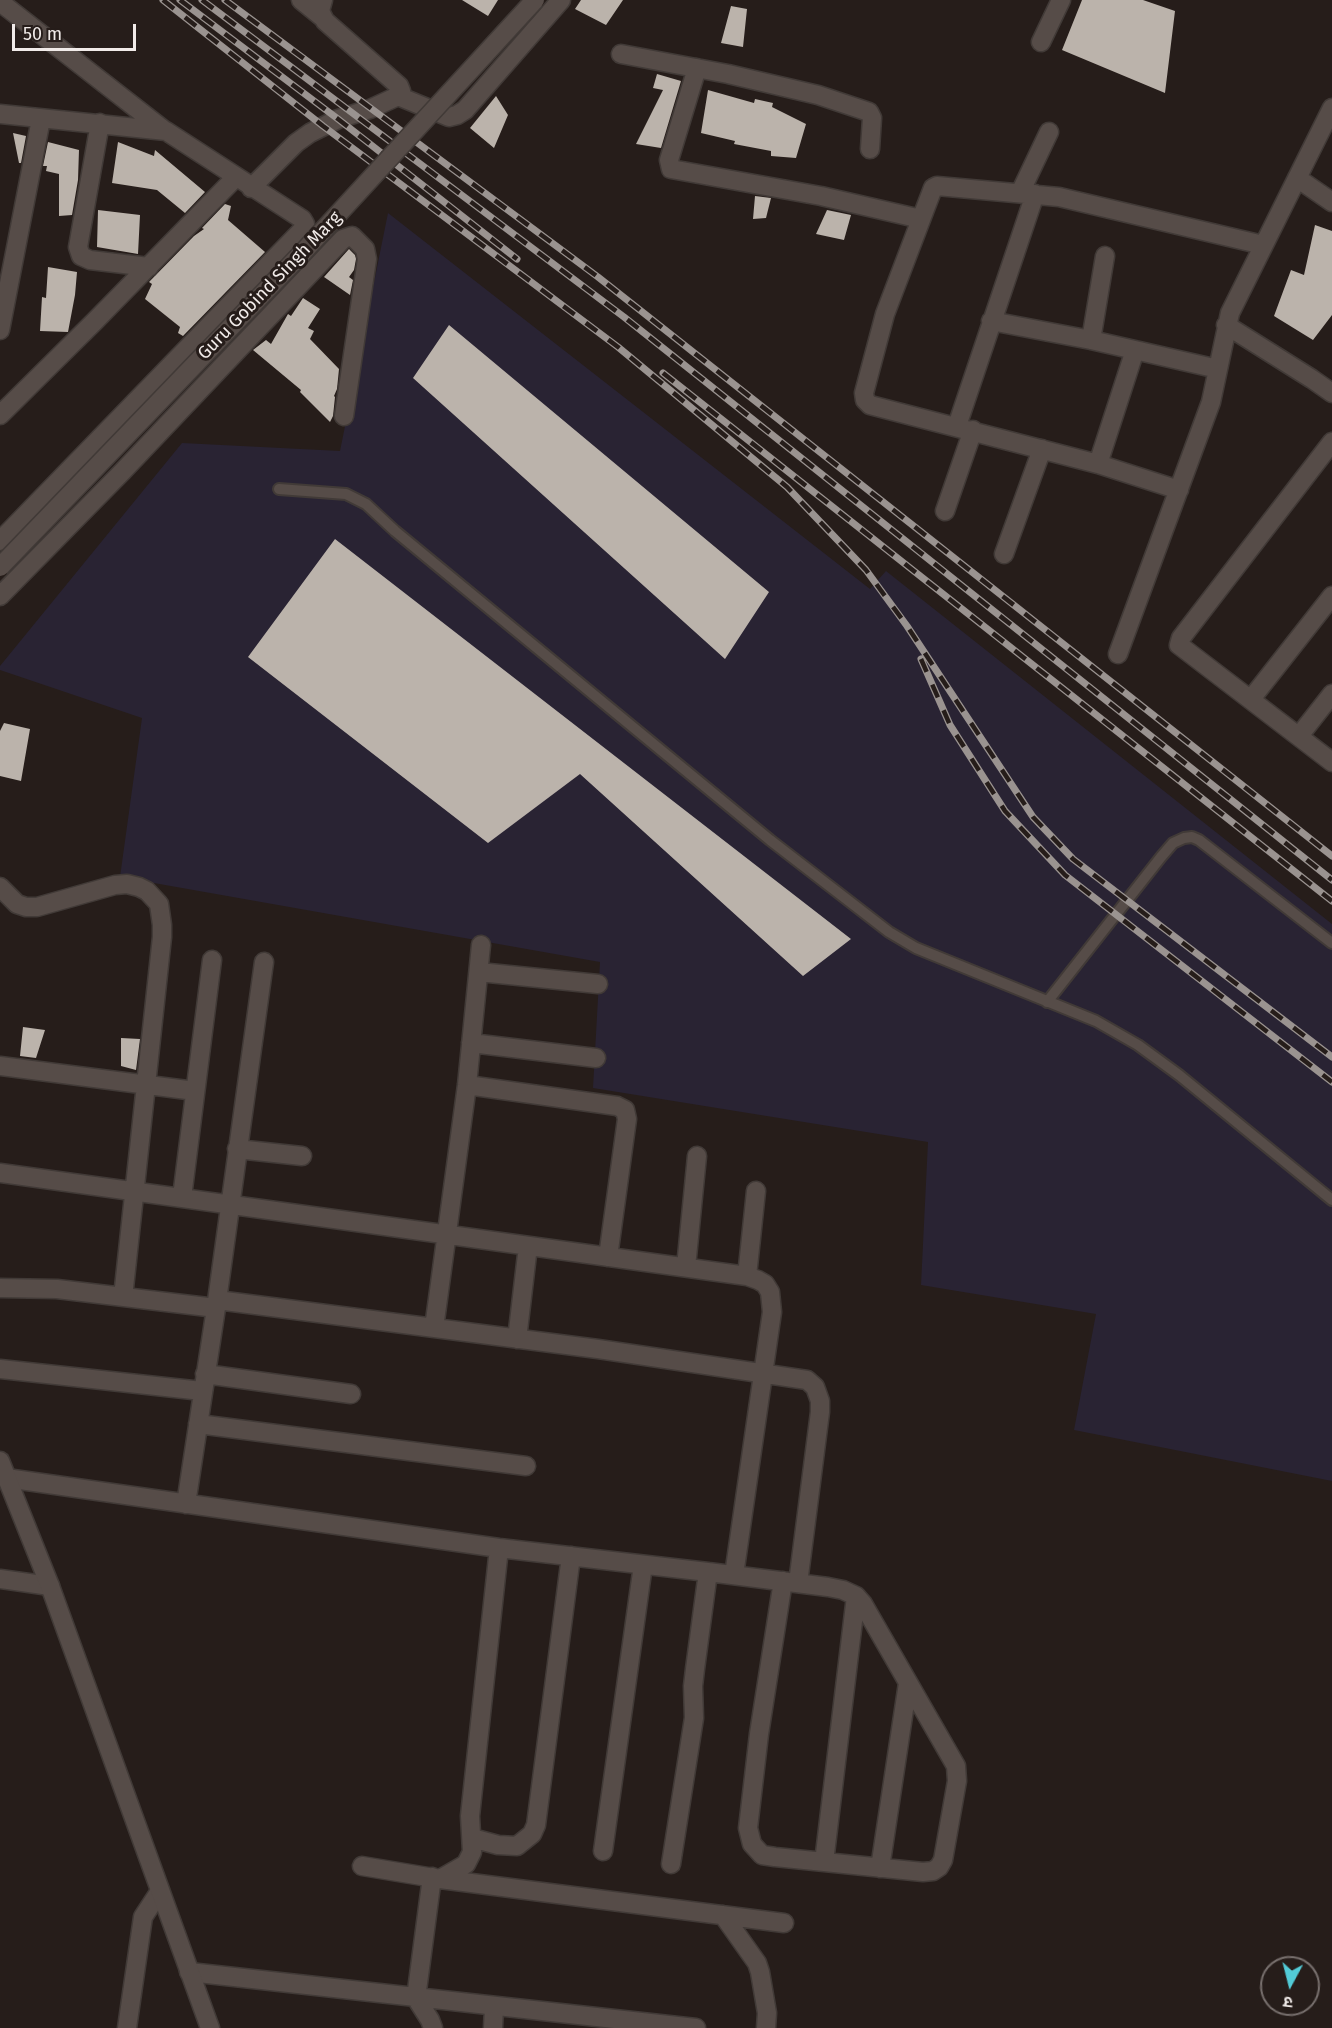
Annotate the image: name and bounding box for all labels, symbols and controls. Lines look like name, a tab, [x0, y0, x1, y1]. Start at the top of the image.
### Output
scale bar	[15, 12, 140, 50]
text: 50 m	[23, 23, 62, 45]
street label: Guru Gobind Singh Marg	[194, 207, 346, 365]
north arrow	[1260, 1956, 1320, 2016]
text: उ	[1282, 1992, 1294, 2012]

